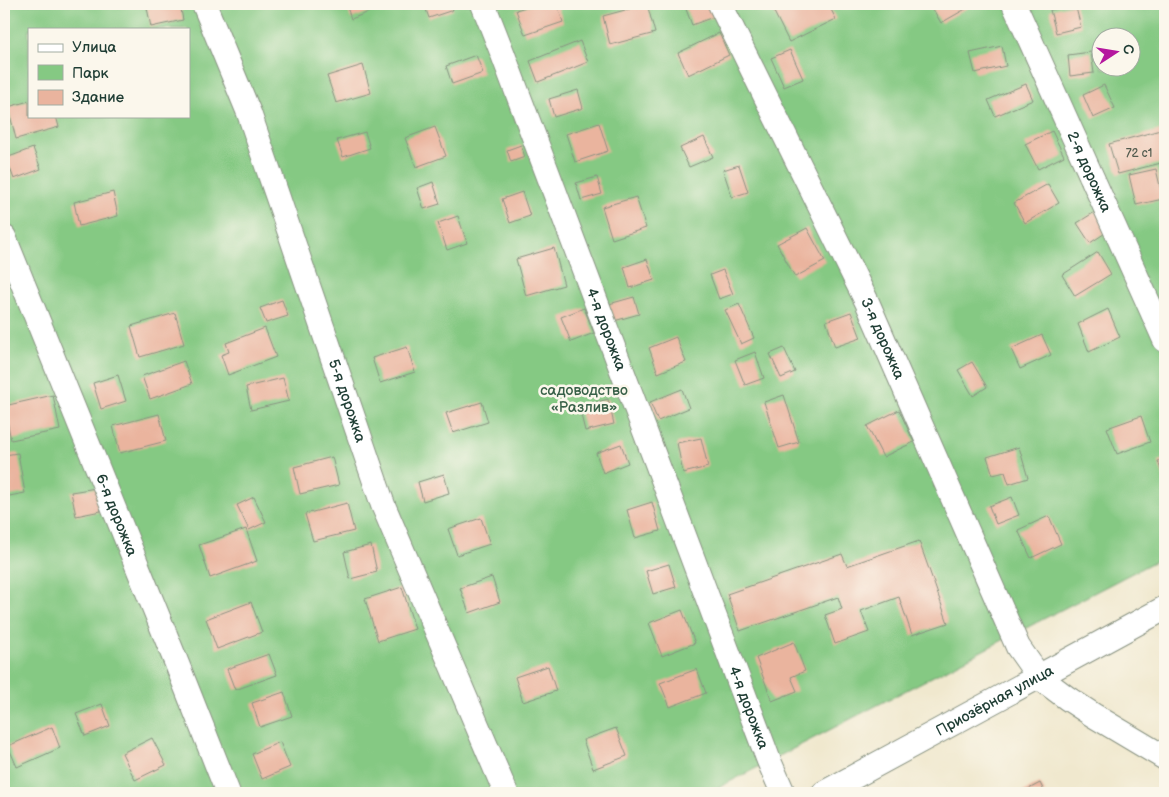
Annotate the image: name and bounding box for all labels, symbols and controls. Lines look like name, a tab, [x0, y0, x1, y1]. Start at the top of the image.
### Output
legend	[28, 28, 190, 118]
north arrow	[1092, 28, 1142, 78]
text: Улица	[72, 38, 117, 57]
text: С	[1119, 43, 1138, 56]
text: Парк	[72, 64, 109, 83]
text: Здание	[72, 88, 124, 107]
street label: 2-я дорожка	[1063, 128, 1116, 215]
house number: 72 с1	[1126, 146, 1152, 161]
street label: 4-я дорожка	[582, 285, 631, 374]
street label: 3-я дорожка	[857, 295, 909, 382]
street label: 5-я дорожка	[324, 357, 370, 445]
park label: садоводство «Разлив»	[540, 381, 628, 417]
street label: 6-я дорожка	[91, 471, 142, 559]
street label: Приозёрная улица	[932, 661, 1057, 740]
street label: 4-я дорожка	[725, 663, 773, 752]

